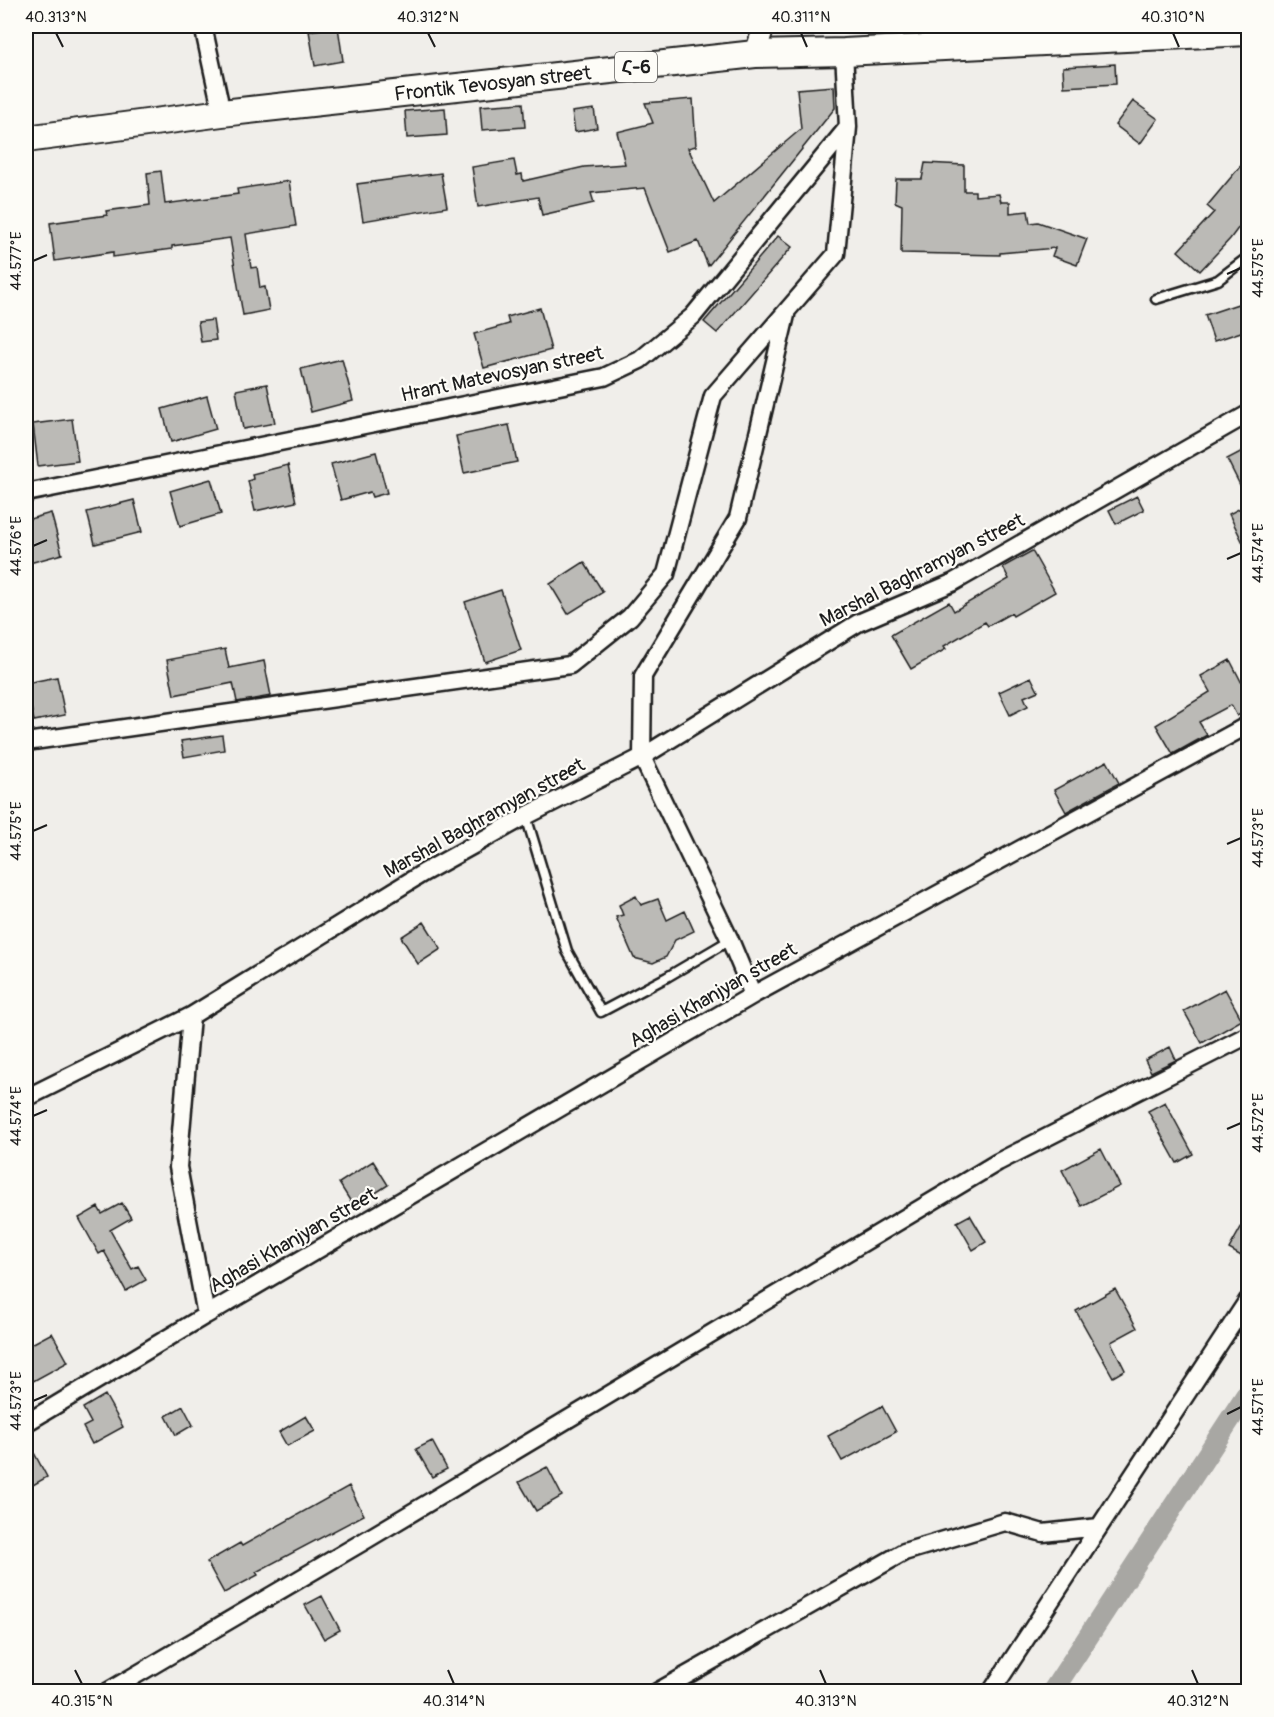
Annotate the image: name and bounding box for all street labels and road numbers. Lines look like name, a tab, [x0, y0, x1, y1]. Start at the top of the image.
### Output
road number: Հ-6	[615, 52, 657, 82]
street label: Frontik Tevosyan street	[393, 60, 593, 106]
street label: Hrant Matevosyan street	[399, 340, 606, 408]
street label: Marshal Baghramyan street	[815, 507, 1029, 633]
street label: Marshal Baghramyan street	[379, 752, 590, 884]
street label: Aghasi Khanjyan street	[625, 936, 802, 1053]
street label: Aghasi Khanjyan street	[205, 1181, 382, 1298]

